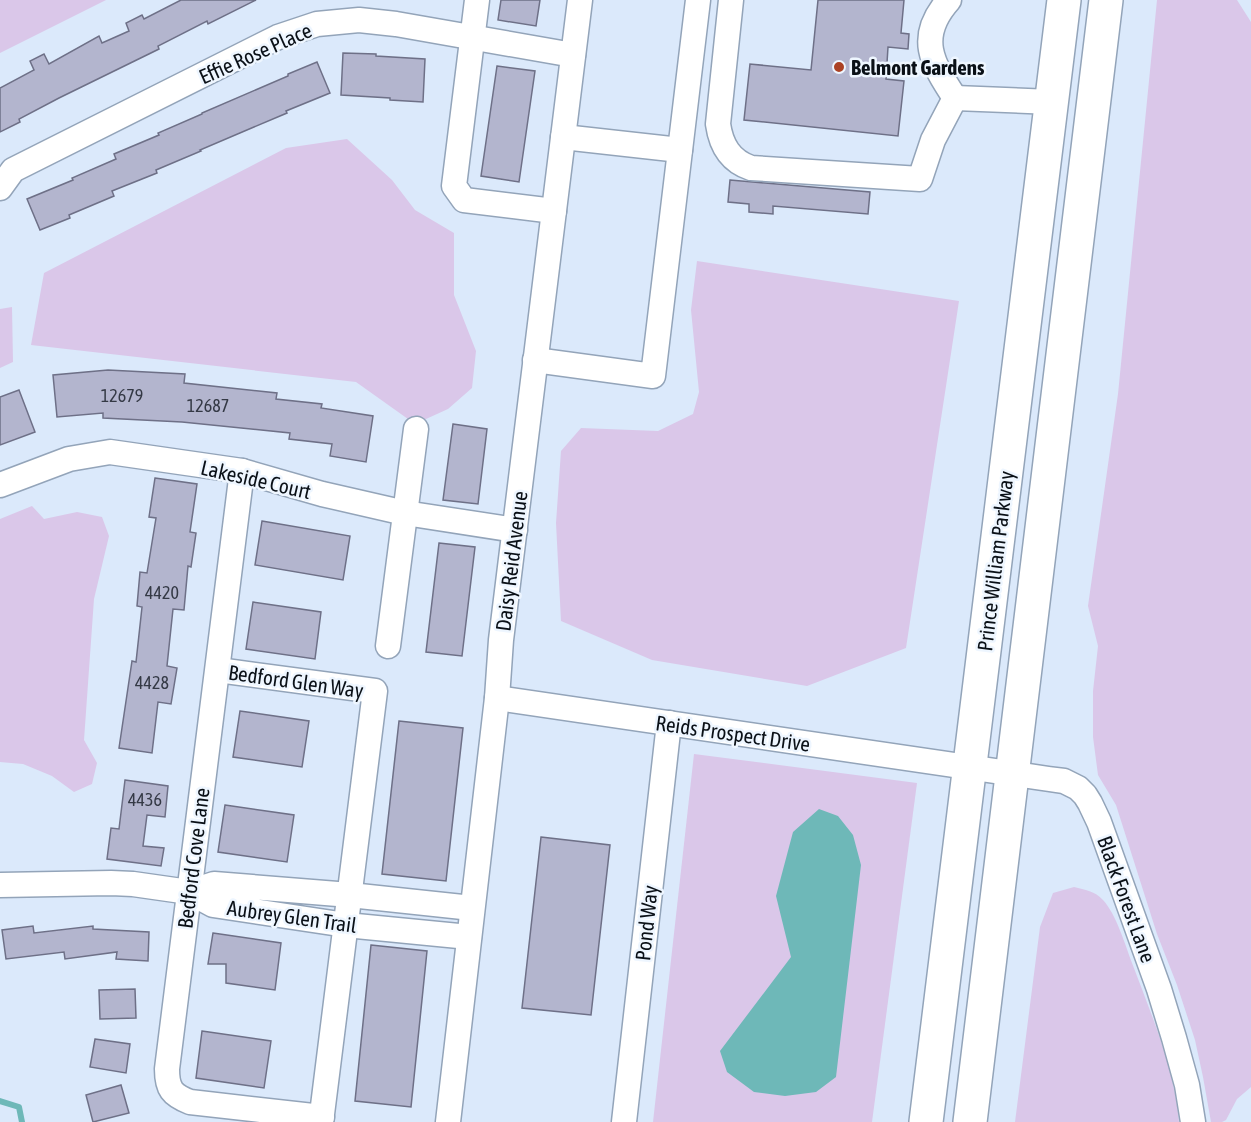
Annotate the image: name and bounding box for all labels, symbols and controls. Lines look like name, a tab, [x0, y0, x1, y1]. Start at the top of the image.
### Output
street label: Effie Rose Place	[195, 17, 315, 89]
place label: Belmont Gardens	[851, 55, 985, 79]
marker: Belmont Gardens	[832, 60, 846, 74]
house number: 12679	[101, 385, 143, 406]
house number: 12687	[187, 395, 229, 416]
street label: Lakeside Court	[199, 455, 313, 503]
street label: Prince William Parkway	[972, 469, 1018, 652]
street label: Daisy Reid Avenue	[490, 490, 532, 632]
house number: 4420	[145, 582, 179, 603]
street label: Bedford Glen Way	[227, 660, 365, 702]
house number: 4428	[135, 672, 169, 693]
street label: Reids Prospect Drive	[654, 710, 812, 756]
street label: Bedford Cove Lane	[172, 786, 214, 930]
house number: 4436	[128, 789, 162, 810]
street label: Black Forest Lane	[1093, 833, 1161, 965]
street label: Pond Way	[630, 884, 662, 962]
street label: Aubrey Glen Trail	[226, 895, 359, 937]

